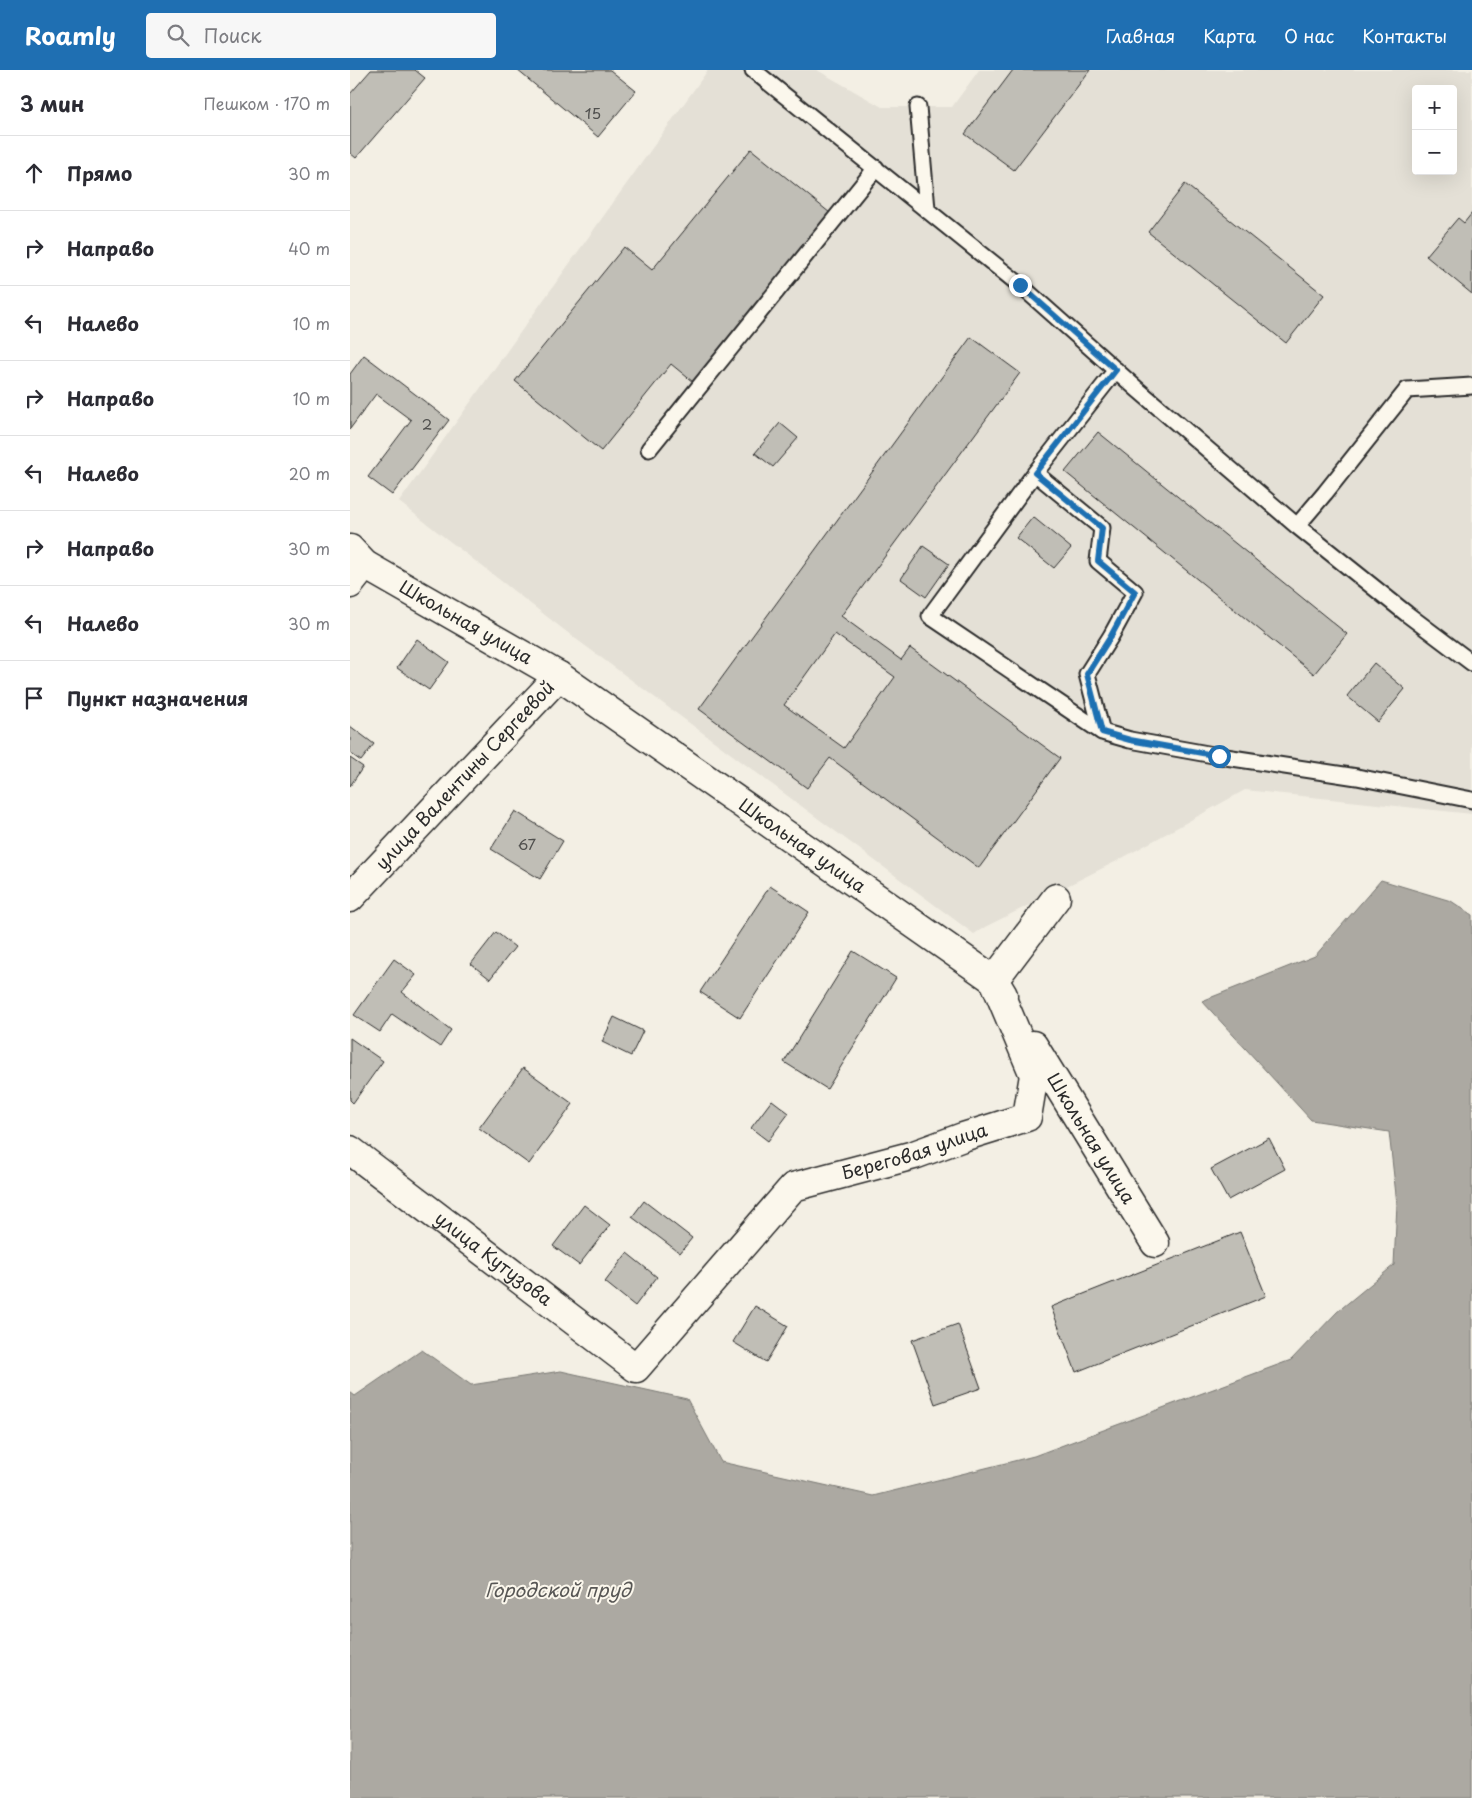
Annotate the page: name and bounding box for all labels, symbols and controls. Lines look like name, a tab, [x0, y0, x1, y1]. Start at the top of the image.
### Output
search box	[146, 13, 496, 58]
text: Roamly	[25, 17, 116, 53]
icon: search	[164, 21, 192, 49]
text: Поиск	[204, 21, 261, 49]
text: Главная	[1106, 22, 1175, 49]
text: Карта	[1203, 22, 1256, 49]
text: О нас	[1284, 22, 1334, 49]
text: Контакты	[1362, 22, 1447, 49]
map controls	[1412, 85, 1457, 175]
button: +	[1412, 85, 1457, 130]
text: 3 мин	[20, 87, 84, 119]
text: Пешком · 170 m	[203, 91, 330, 115]
house number: 15	[585, 101, 601, 124]
button: −	[1412, 130, 1457, 175]
icon: ahead	[20, 159, 48, 187]
text: Прямо	[67, 159, 132, 187]
text: 30 m	[288, 161, 330, 185]
icon: right	[20, 234, 48, 262]
text: Направо	[67, 234, 154, 262]
text: 40 m	[288, 236, 330, 260]
route end	[1009, 274, 1032, 297]
icon: left	[20, 309, 48, 337]
text: Налево	[67, 309, 139, 337]
text: 10 m	[293, 311, 330, 335]
icon: right	[20, 384, 48, 412]
text: Направо	[67, 384, 154, 412]
text: 10 m	[293, 386, 330, 410]
house number: 2	[422, 412, 432, 435]
icon: left	[20, 459, 48, 487]
text: Налево	[67, 459, 139, 487]
text: 20 m	[289, 461, 330, 485]
icon: right	[20, 534, 48, 562]
text: Направо	[67, 534, 154, 562]
text: 30 m	[288, 536, 330, 560]
street label: Школьная улица	[395, 572, 539, 671]
icon: left	[20, 609, 48, 637]
text: Налево	[67, 609, 139, 637]
text: 30 m	[288, 611, 330, 635]
street label: улица Валентины Сергеевой	[368, 674, 560, 875]
icon: arrive	[20, 684, 48, 712]
text: Пункт назначения	[67, 684, 248, 712]
route start	[1208, 745, 1231, 768]
street label: Школьная улица	[734, 791, 873, 899]
house number: 67	[518, 832, 537, 855]
street label: Школьная улица	[1041, 1067, 1143, 1209]
street label: Береговая улица	[839, 1115, 991, 1186]
street label: улица Кутузова	[430, 1204, 559, 1312]
water label: Городской пруд	[485, 1575, 633, 1603]

